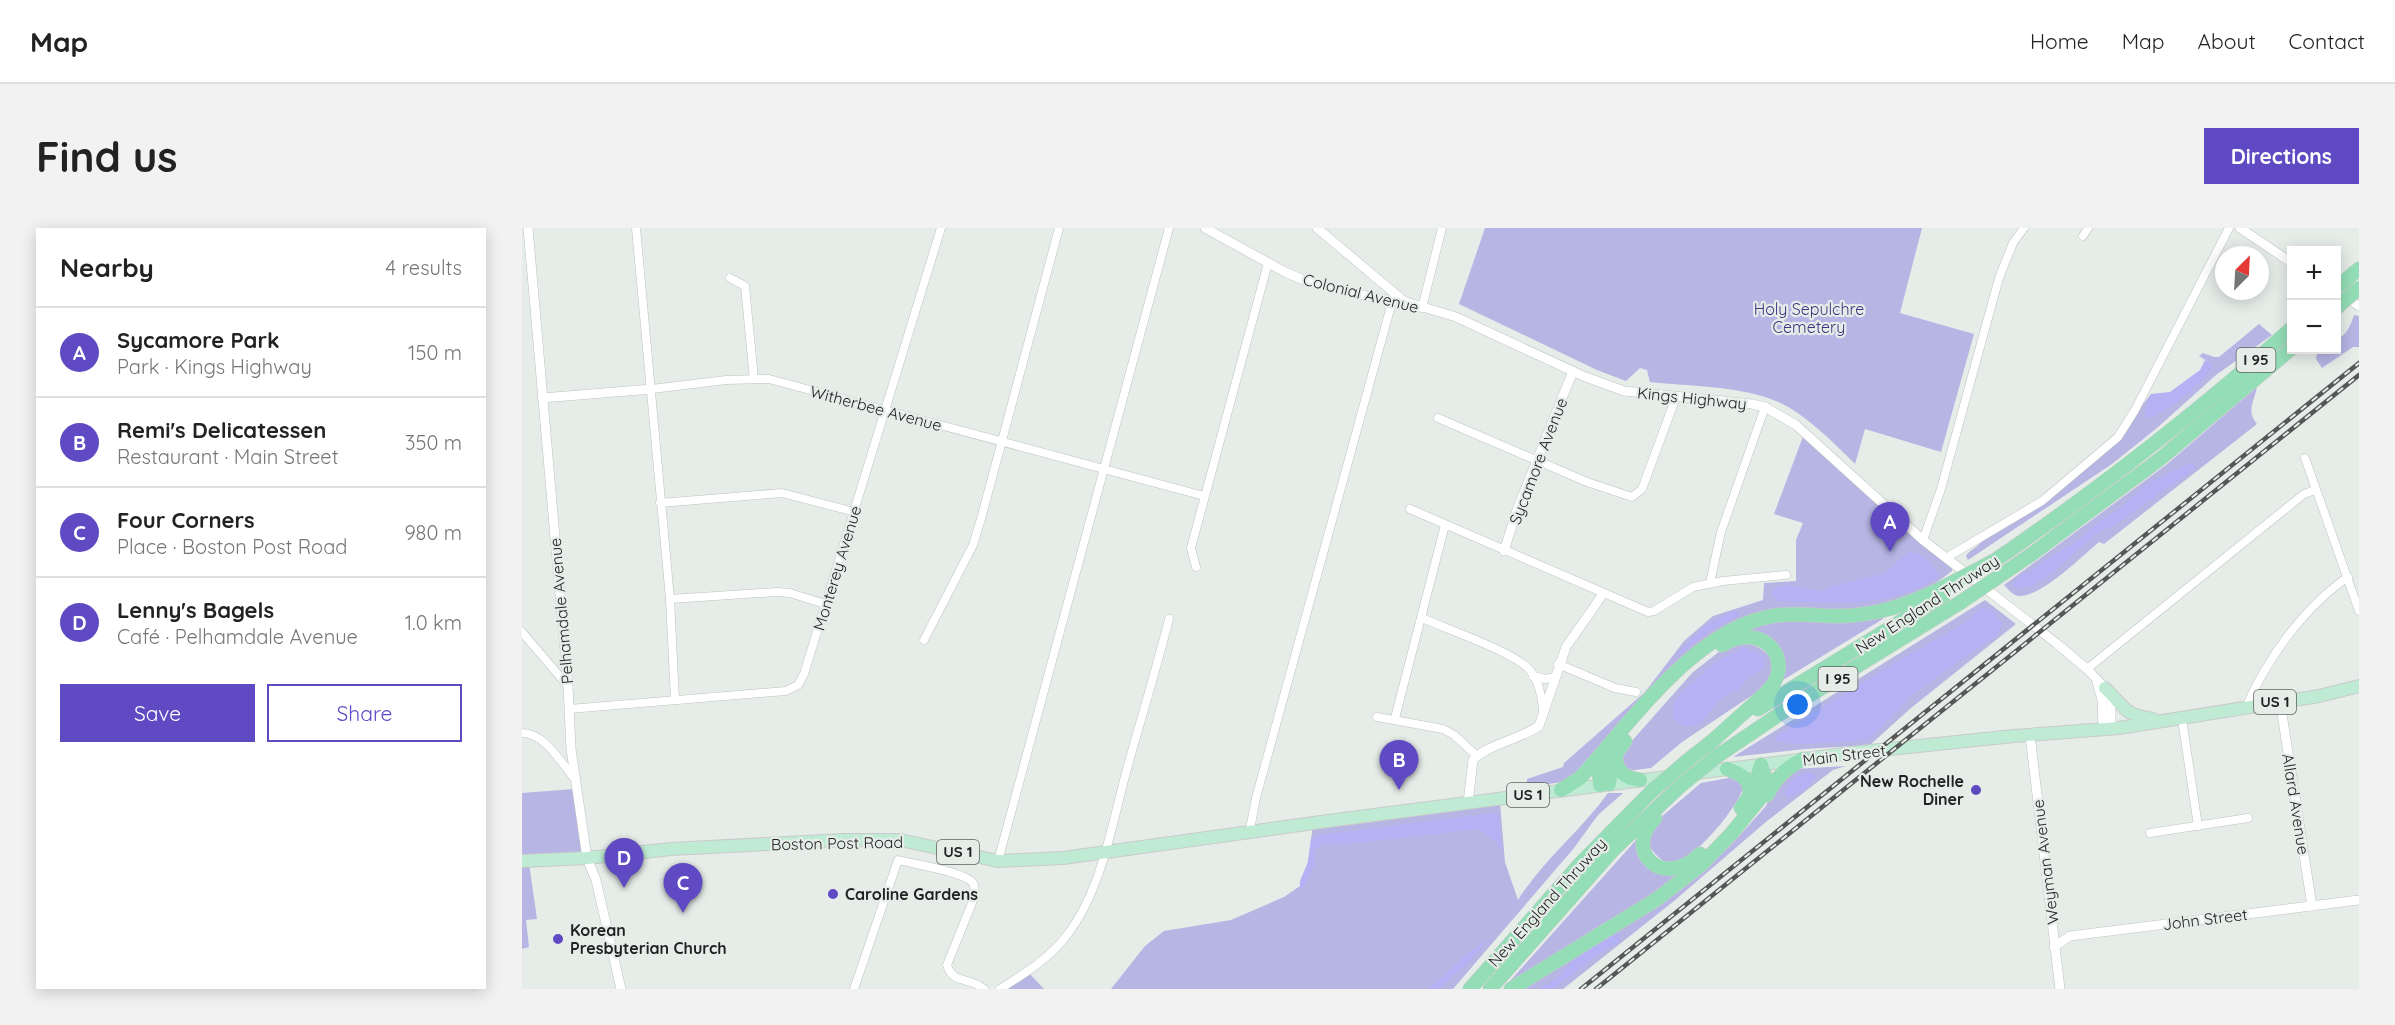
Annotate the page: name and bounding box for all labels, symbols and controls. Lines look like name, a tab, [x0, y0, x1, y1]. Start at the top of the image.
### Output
text: Map	[30, 24, 88, 59]
text: Home	[2030, 28, 2089, 54]
text: Map	[2122, 28, 2165, 54]
text: About	[2198, 28, 2256, 54]
text: Contact	[2289, 28, 2365, 54]
button: Directions	[2204, 128, 2359, 184]
text: Find us	[36, 130, 178, 183]
north arrow	[2215, 246, 2269, 300]
map controls	[2287, 246, 2341, 354]
button: +	[2287, 246, 2341, 300]
text: Nearby	[60, 251, 154, 284]
text: 4 results	[386, 255, 462, 280]
street label: Colonial Avenue	[1301, 269, 1421, 317]
park label: Holy Sepulchre Cemetery	[1754, 299, 1864, 337]
button: −	[2287, 300, 2341, 354]
text: Sycamore Park	[117, 326, 279, 354]
text: A	[73, 340, 86, 365]
text: 150 m	[408, 340, 462, 365]
road number: I 95	[2236, 348, 2276, 372]
text: Park · Kings Highway	[117, 354, 312, 379]
street label: Witherbee Avenue	[808, 381, 944, 435]
street label: Kings Highway	[1636, 382, 1748, 414]
street label: Sycamore Avenue	[1505, 395, 1571, 527]
text: Remi's Delicatessen	[117, 416, 326, 444]
text: B	[73, 430, 86, 455]
text: 350 m	[405, 430, 462, 455]
text: Restaurant · Main Street	[117, 444, 338, 469]
pin: A	[1870, 502, 1910, 552]
street label: Monterey Avenue	[809, 503, 865, 633]
text: Four Corners	[117, 506, 255, 534]
text: C	[73, 520, 86, 545]
text: 980 m	[404, 520, 462, 545]
text: Place · Boston Post Road	[117, 534, 347, 559]
street label: Pelhamdale Avenue	[545, 537, 577, 685]
street label: New England Thruway	[1852, 550, 2002, 658]
text: Lenny's Bagels	[117, 596, 274, 624]
text: D	[72, 610, 87, 635]
text: 1.0 km	[405, 610, 462, 635]
text: Café · Pelhamdale Avenue	[117, 624, 358, 649]
road number: I 95	[1818, 667, 1858, 691]
button: Save	[60, 684, 255, 742]
button: Share	[267, 684, 462, 742]
your location	[1783, 690, 1812, 719]
road number: US 1	[2254, 690, 2296, 714]
pin: B	[1380, 740, 1418, 790]
street label: Main Street	[1801, 740, 1887, 770]
street label: Allard Avenue	[2278, 752, 2314, 856]
place label: New Rochelle Diner	[1860, 771, 1964, 809]
road number: US 1	[1507, 783, 1549, 807]
marker: New Rochelle Diner	[1969, 783, 1983, 797]
street label: Weyman Avenue	[2027, 798, 2063, 926]
street label: Boston Post Road	[771, 832, 903, 854]
street label: New England Thruway	[1484, 833, 1610, 971]
pin: D	[604, 838, 644, 888]
road number: US 1	[937, 840, 979, 864]
pin: C	[664, 864, 702, 913]
place label: Caroline Gardens	[845, 884, 978, 904]
marker: Caroline Gardens	[826, 887, 840, 901]
street label: John Street	[2161, 904, 2249, 934]
place label: Korean Presbyterian Church	[570, 920, 727, 958]
marker: Korean Presbyterian Church	[551, 932, 565, 946]

